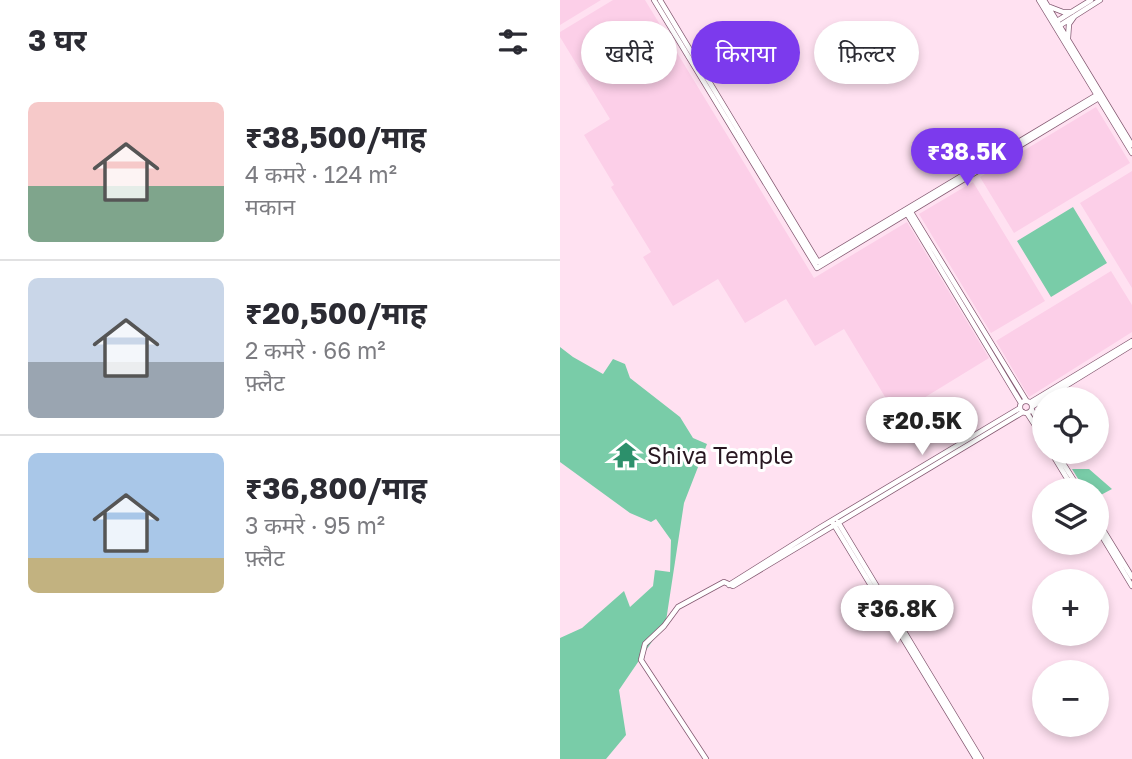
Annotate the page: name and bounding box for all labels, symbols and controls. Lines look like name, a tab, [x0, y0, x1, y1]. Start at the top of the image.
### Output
chip: खरीदें	[581, 21, 677, 84]
chip: किराया	[691, 21, 800, 84]
chip: फ़िल्टर	[814, 21, 919, 84]
text: 3 घर	[28, 22, 86, 58]
icon: filters	[494, 23, 532, 61]
text: ₹38,500/माह	[245, 119, 426, 155]
pin: ₹38.5K	[910, 128, 1024, 188]
icon: home	[84, 130, 168, 214]
text: ₹38.5K	[927, 137, 1007, 165]
text: 4 कमरे · 124 m²	[245, 160, 397, 188]
text: मकान	[245, 192, 295, 220]
text: ₹20,500/माह	[245, 295, 427, 331]
icon: home	[84, 306, 168, 390]
text: 2 कमरे · 66 m²	[245, 336, 386, 364]
text: फ़्लैट	[245, 368, 285, 396]
map controls	[1032, 387, 1109, 737]
button: locate	[1032, 387, 1109, 464]
pin: ₹20.5K	[865, 398, 979, 457]
text: ₹20.5K	[882, 406, 962, 434]
temple icon: Shiva Temple	[611, 440, 641, 470]
place label: Shiva Temple	[647, 441, 793, 469]
text: ₹36,800/माह	[245, 470, 427, 506]
button: layers	[1032, 478, 1109, 555]
icon: home	[84, 481, 168, 565]
text: 3 कमरे · 95 m²	[245, 511, 385, 539]
text: फ़्लैट	[245, 543, 285, 571]
button: +	[1032, 569, 1109, 646]
pin: ₹36.8K	[840, 586, 954, 645]
text: ₹36.8K	[857, 594, 937, 622]
button: −	[1032, 660, 1109, 737]

